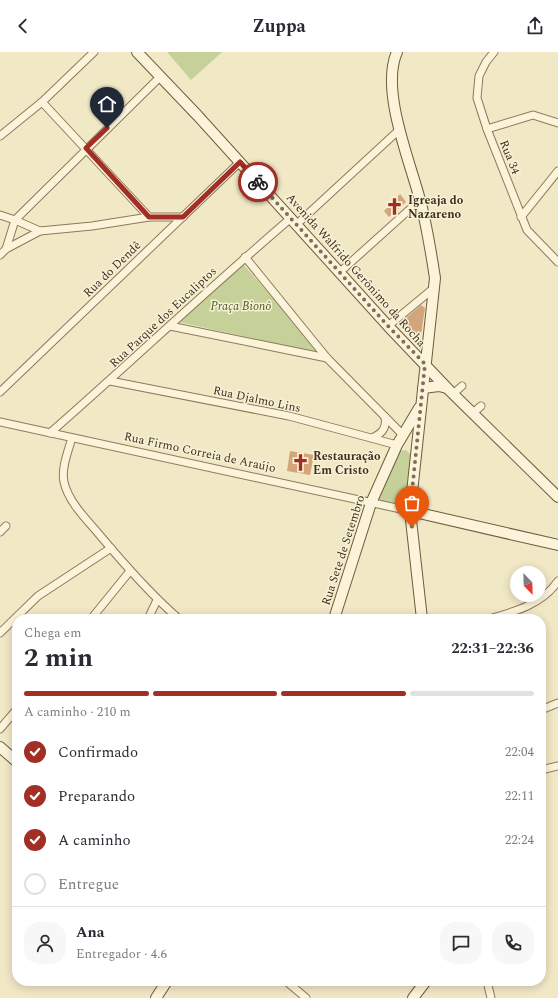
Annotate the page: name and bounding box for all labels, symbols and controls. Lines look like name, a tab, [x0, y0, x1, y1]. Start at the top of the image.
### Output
text: Zuppa	[252, 13, 306, 40]
icon: back	[12, 15, 34, 37]
icon: share	[524, 15, 546, 37]
pin	[90, 87, 124, 128]
icon: home	[96, 93, 118, 115]
street label: Rua 34	[494, 137, 525, 177]
courier	[238, 162, 278, 202]
icon: bike	[247, 171, 269, 193]
street label: Avenida Walfrido Gerônimo da Rocha	[281, 189, 430, 352]
place label: Igreaja do Nazareno	[408, 191, 464, 224]
church icon: Igreaja do Nazareno	[385, 197, 405, 217]
street label: Rua do Dendê	[79, 237, 146, 302]
street label: Rua Parque dos Eucaliptos	[105, 262, 221, 373]
park label: Praça Bionô	[211, 297, 271, 316]
street label: Rua Djalmo Lins	[211, 381, 303, 418]
street label: Rua Firmo Correia de Araújo	[122, 427, 277, 478]
place label: Restauração Em Cristo	[313, 447, 381, 480]
church icon: Restauração Em Cristo	[290, 453, 310, 473]
pin	[395, 486, 429, 527]
street label: Rua Sete de Setembro	[317, 492, 370, 608]
icon: bag	[401, 492, 423, 514]
north arrow	[510, 566, 546, 602]
map controls	[510, 566, 546, 602]
text: Chega em	[24, 623, 81, 643]
text: 22:31–22:36	[451, 637, 534, 660]
text: 2 min	[24, 638, 93, 678]
text: A caminho · 210 m	[24, 702, 131, 722]
icon: check	[24, 741, 46, 763]
text: Confirmado	[58, 741, 138, 764]
text: 22:04	[505, 742, 534, 762]
icon: check	[24, 785, 46, 807]
text: Preparando	[58, 785, 135, 808]
text: 22:11	[505, 786, 534, 806]
icon: check	[24, 829, 46, 851]
text: A caminho	[58, 829, 131, 852]
text: 22:24	[505, 830, 534, 850]
text: Entregue	[58, 873, 119, 896]
text: Ana	[76, 921, 105, 944]
button: person	[24, 922, 66, 964]
button: chat	[440, 922, 482, 964]
button: phone	[492, 922, 534, 964]
text: Entregador · 4.6	[76, 944, 167, 964]

